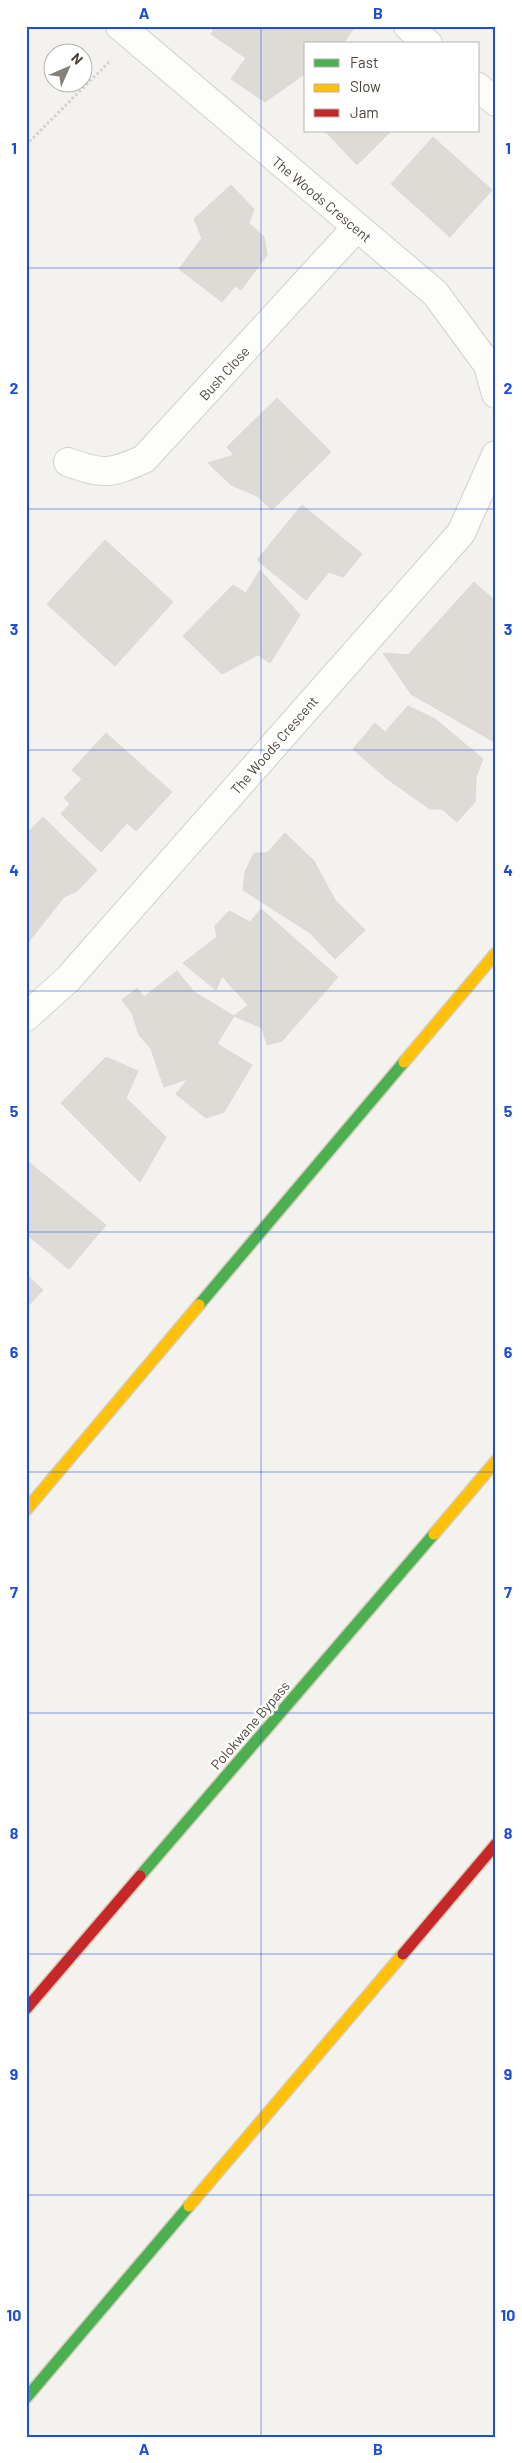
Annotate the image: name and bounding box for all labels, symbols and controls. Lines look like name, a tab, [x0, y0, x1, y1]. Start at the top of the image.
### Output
text: A	[139, 3, 150, 22]
text: B	[373, 3, 383, 22]
north arrow	[42, 42, 92, 92]
legend	[304, 42, 480, 132]
text: N	[68, 49, 87, 68]
text: Fast	[350, 53, 378, 71]
text: Slow	[350, 77, 381, 95]
text: Jam	[350, 103, 379, 121]
text: 1	[11, 138, 17, 157]
text: 1	[505, 138, 511, 157]
street label: The Woods Crescent	[269, 152, 375, 246]
street label: Bush Close	[195, 343, 253, 403]
text: 2	[10, 378, 19, 397]
text: 2	[504, 378, 513, 397]
text: 3	[10, 619, 18, 638]
text: 3	[504, 619, 512, 638]
street label: The Woods Crescent	[227, 692, 321, 798]
text: 4	[9, 860, 19, 879]
text: 4	[503, 860, 513, 879]
text: 5	[10, 1101, 19, 1120]
text: 5	[504, 1101, 513, 1120]
text: 6	[10, 1342, 19, 1361]
text: 6	[504, 1342, 513, 1361]
text: 7	[10, 1582, 18, 1601]
text: 7	[504, 1582, 512, 1601]
street label: Polokwane Bypass	[207, 1677, 293, 1773]
text: 8	[10, 1823, 19, 1842]
text: 8	[504, 1823, 513, 1842]
text: 9	[10, 2064, 18, 2083]
text: 9	[504, 2064, 512, 2083]
text: 10	[7, 2305, 21, 2324]
text: 10	[501, 2305, 515, 2324]
text: A	[139, 2439, 150, 2458]
text: B	[373, 2439, 383, 2458]

